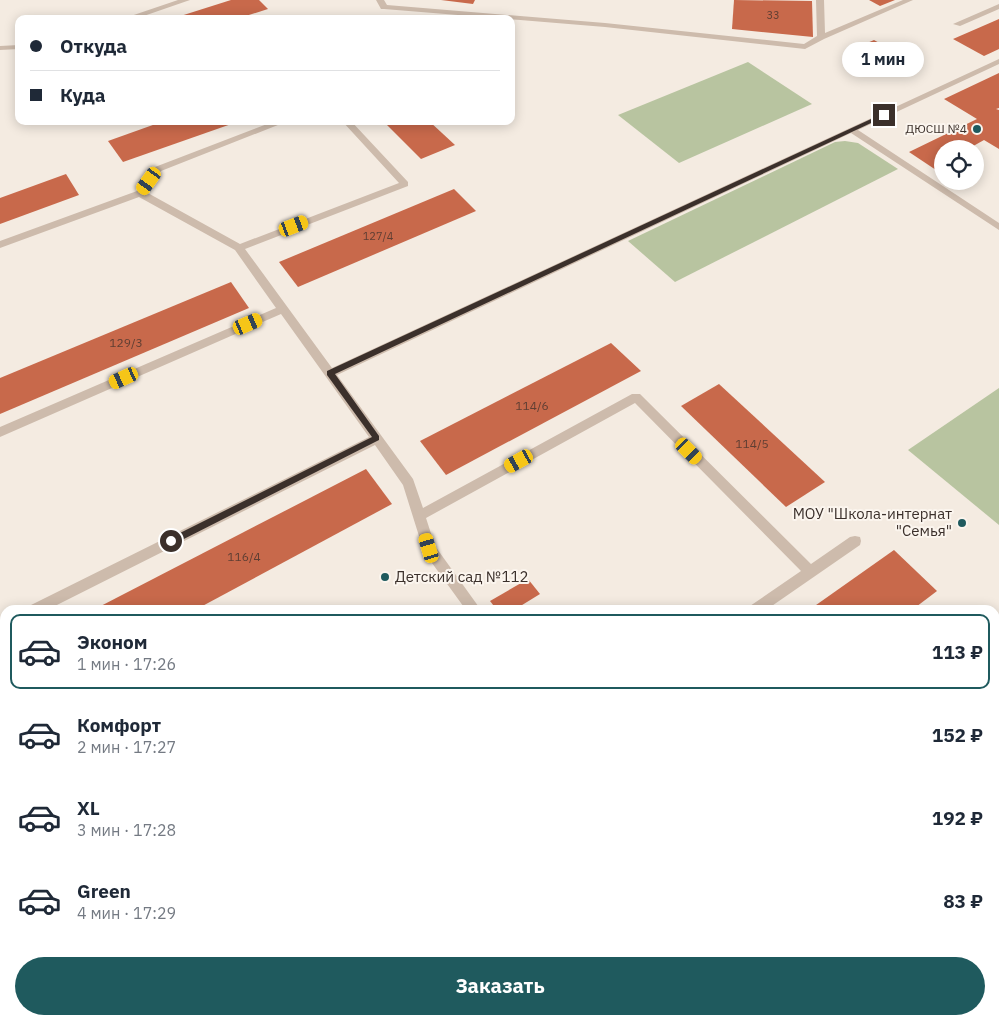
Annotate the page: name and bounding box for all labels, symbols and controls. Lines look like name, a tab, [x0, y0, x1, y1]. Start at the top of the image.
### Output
house number: 33	[766, 8, 780, 22]
text: Откуда	[60, 34, 127, 58]
callout: 1 мин	[843, 42, 925, 78]
text: 1 мин	[861, 49, 905, 69]
text: Куда	[60, 83, 105, 107]
route end	[873, 104, 895, 126]
place label: ДЮСШ №4	[905, 121, 967, 136]
marker: ДЮСШ №4	[971, 123, 983, 135]
map controls	[934, 140, 984, 190]
button: locate	[934, 140, 984, 190]
car	[134, 164, 163, 198]
car	[277, 214, 310, 238]
house number: 127/4	[363, 229, 394, 243]
car	[231, 311, 264, 337]
house number: 129/3	[109, 335, 143, 350]
car	[107, 365, 140, 391]
house number: 114/6	[515, 398, 549, 413]
car	[673, 435, 704, 467]
house number: 114/5	[735, 436, 769, 451]
car	[502, 447, 535, 475]
place label: МОУ "Школа-интернат "Семья"	[793, 504, 952, 540]
marker: МОУ "Школа-интернат "Семья"	[956, 517, 968, 529]
route start	[160, 530, 182, 552]
car	[417, 531, 440, 565]
house number: 116/4	[227, 549, 261, 564]
place label: Детский сад №112	[395, 567, 529, 586]
marker: Детский сад №112	[379, 571, 391, 583]
icon: car	[17, 629, 62, 674]
text: Эконом	[77, 630, 148, 654]
text: 113 ₽	[932, 640, 983, 664]
text: 1 мин · 17:26	[77, 654, 176, 674]
icon: car	[17, 712, 62, 757]
text: Комфорт	[77, 713, 161, 737]
text: 152 ₽	[932, 723, 983, 747]
text: 2 мин · 17:27	[77, 737, 176, 757]
icon: car	[17, 795, 62, 840]
text: XL	[77, 796, 100, 820]
text: 192 ₽	[932, 806, 983, 830]
text: 3 мин · 17:28	[77, 820, 176, 840]
icon: car	[17, 878, 62, 923]
text: Green	[77, 879, 131, 903]
text: 83 ₽	[943, 889, 983, 913]
text: 4 мин · 17:29	[77, 903, 176, 923]
button: Заказать	[15, 957, 985, 1015]

